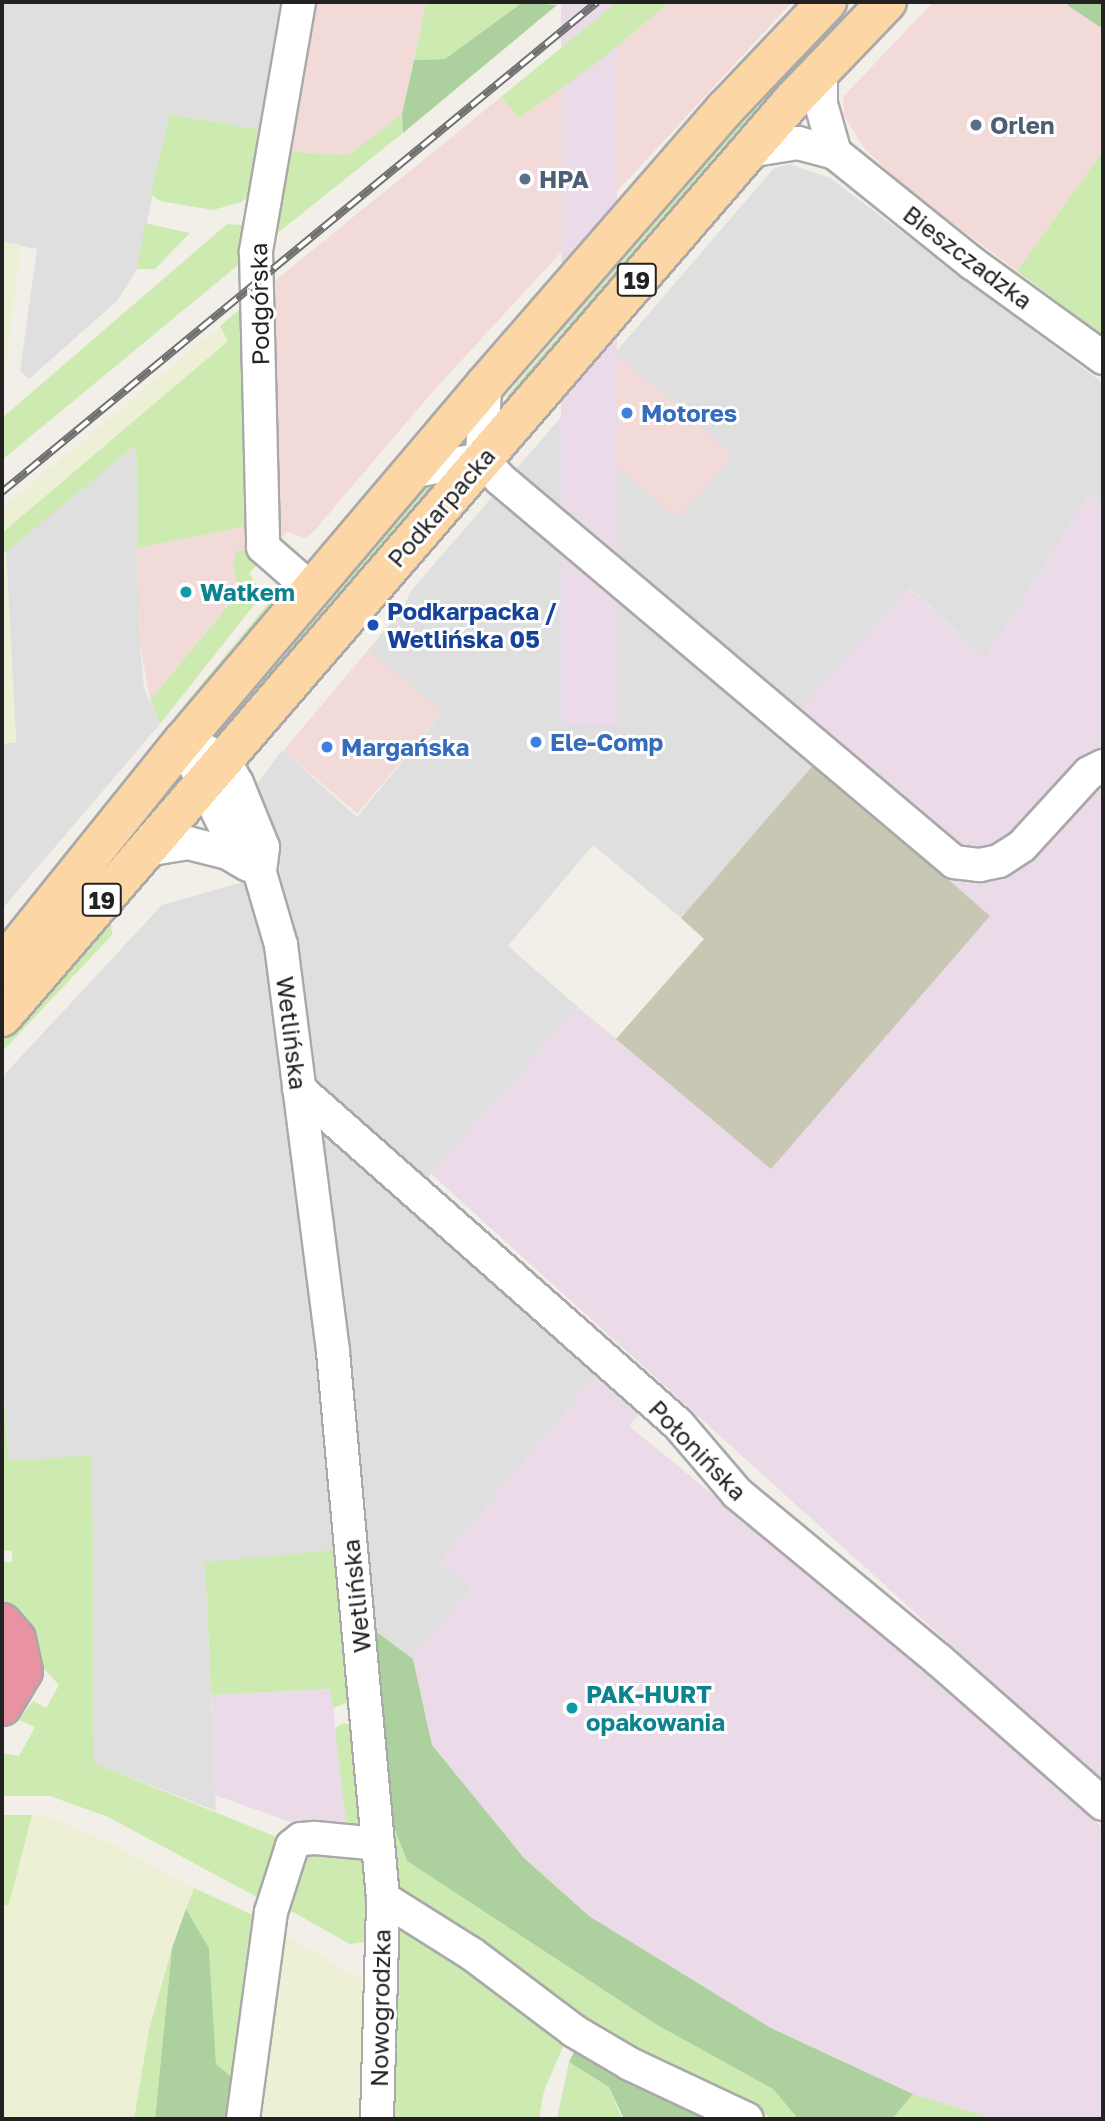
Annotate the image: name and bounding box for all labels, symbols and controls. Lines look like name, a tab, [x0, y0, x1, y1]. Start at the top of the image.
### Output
place label: Orlen	[990, 111, 1054, 139]
marker: Orlen	[968, 117, 984, 133]
place label: HPA	[539, 165, 589, 193]
marker: HPA	[517, 171, 533, 187]
street label: Bieszczadzka	[898, 199, 1038, 315]
street label: Podgórska	[244, 242, 274, 366]
road number: 19	[616, 260, 658, 300]
place label: Motores	[641, 399, 737, 427]
marker: Motores	[619, 405, 635, 421]
street label: Podkarpacka	[381, 441, 501, 573]
place label: Watkem	[200, 578, 295, 606]
marker: Watkem	[178, 584, 194, 600]
place label: Podkarpacka / Wetlińska 05	[387, 597, 557, 653]
marker: Podkarpacka / Wetlińska 05	[365, 617, 381, 633]
place label: Ele-Comp	[550, 728, 663, 756]
place label: Margańska	[341, 733, 470, 761]
marker: Ele-Comp	[528, 734, 544, 750]
marker: Margańska	[319, 739, 335, 755]
road number: 19	[81, 880, 123, 920]
street label: Wetlińska	[271, 975, 313, 1091]
street label: Połonińska	[643, 1394, 753, 1506]
street label: Wetlińska	[336, 1538, 376, 1654]
place label: PAK-HURT opakowania	[586, 1680, 725, 1736]
marker: PAK-HURT opakowania	[564, 1700, 580, 1716]
street label: Nowogrodzka	[364, 1929, 396, 2087]

